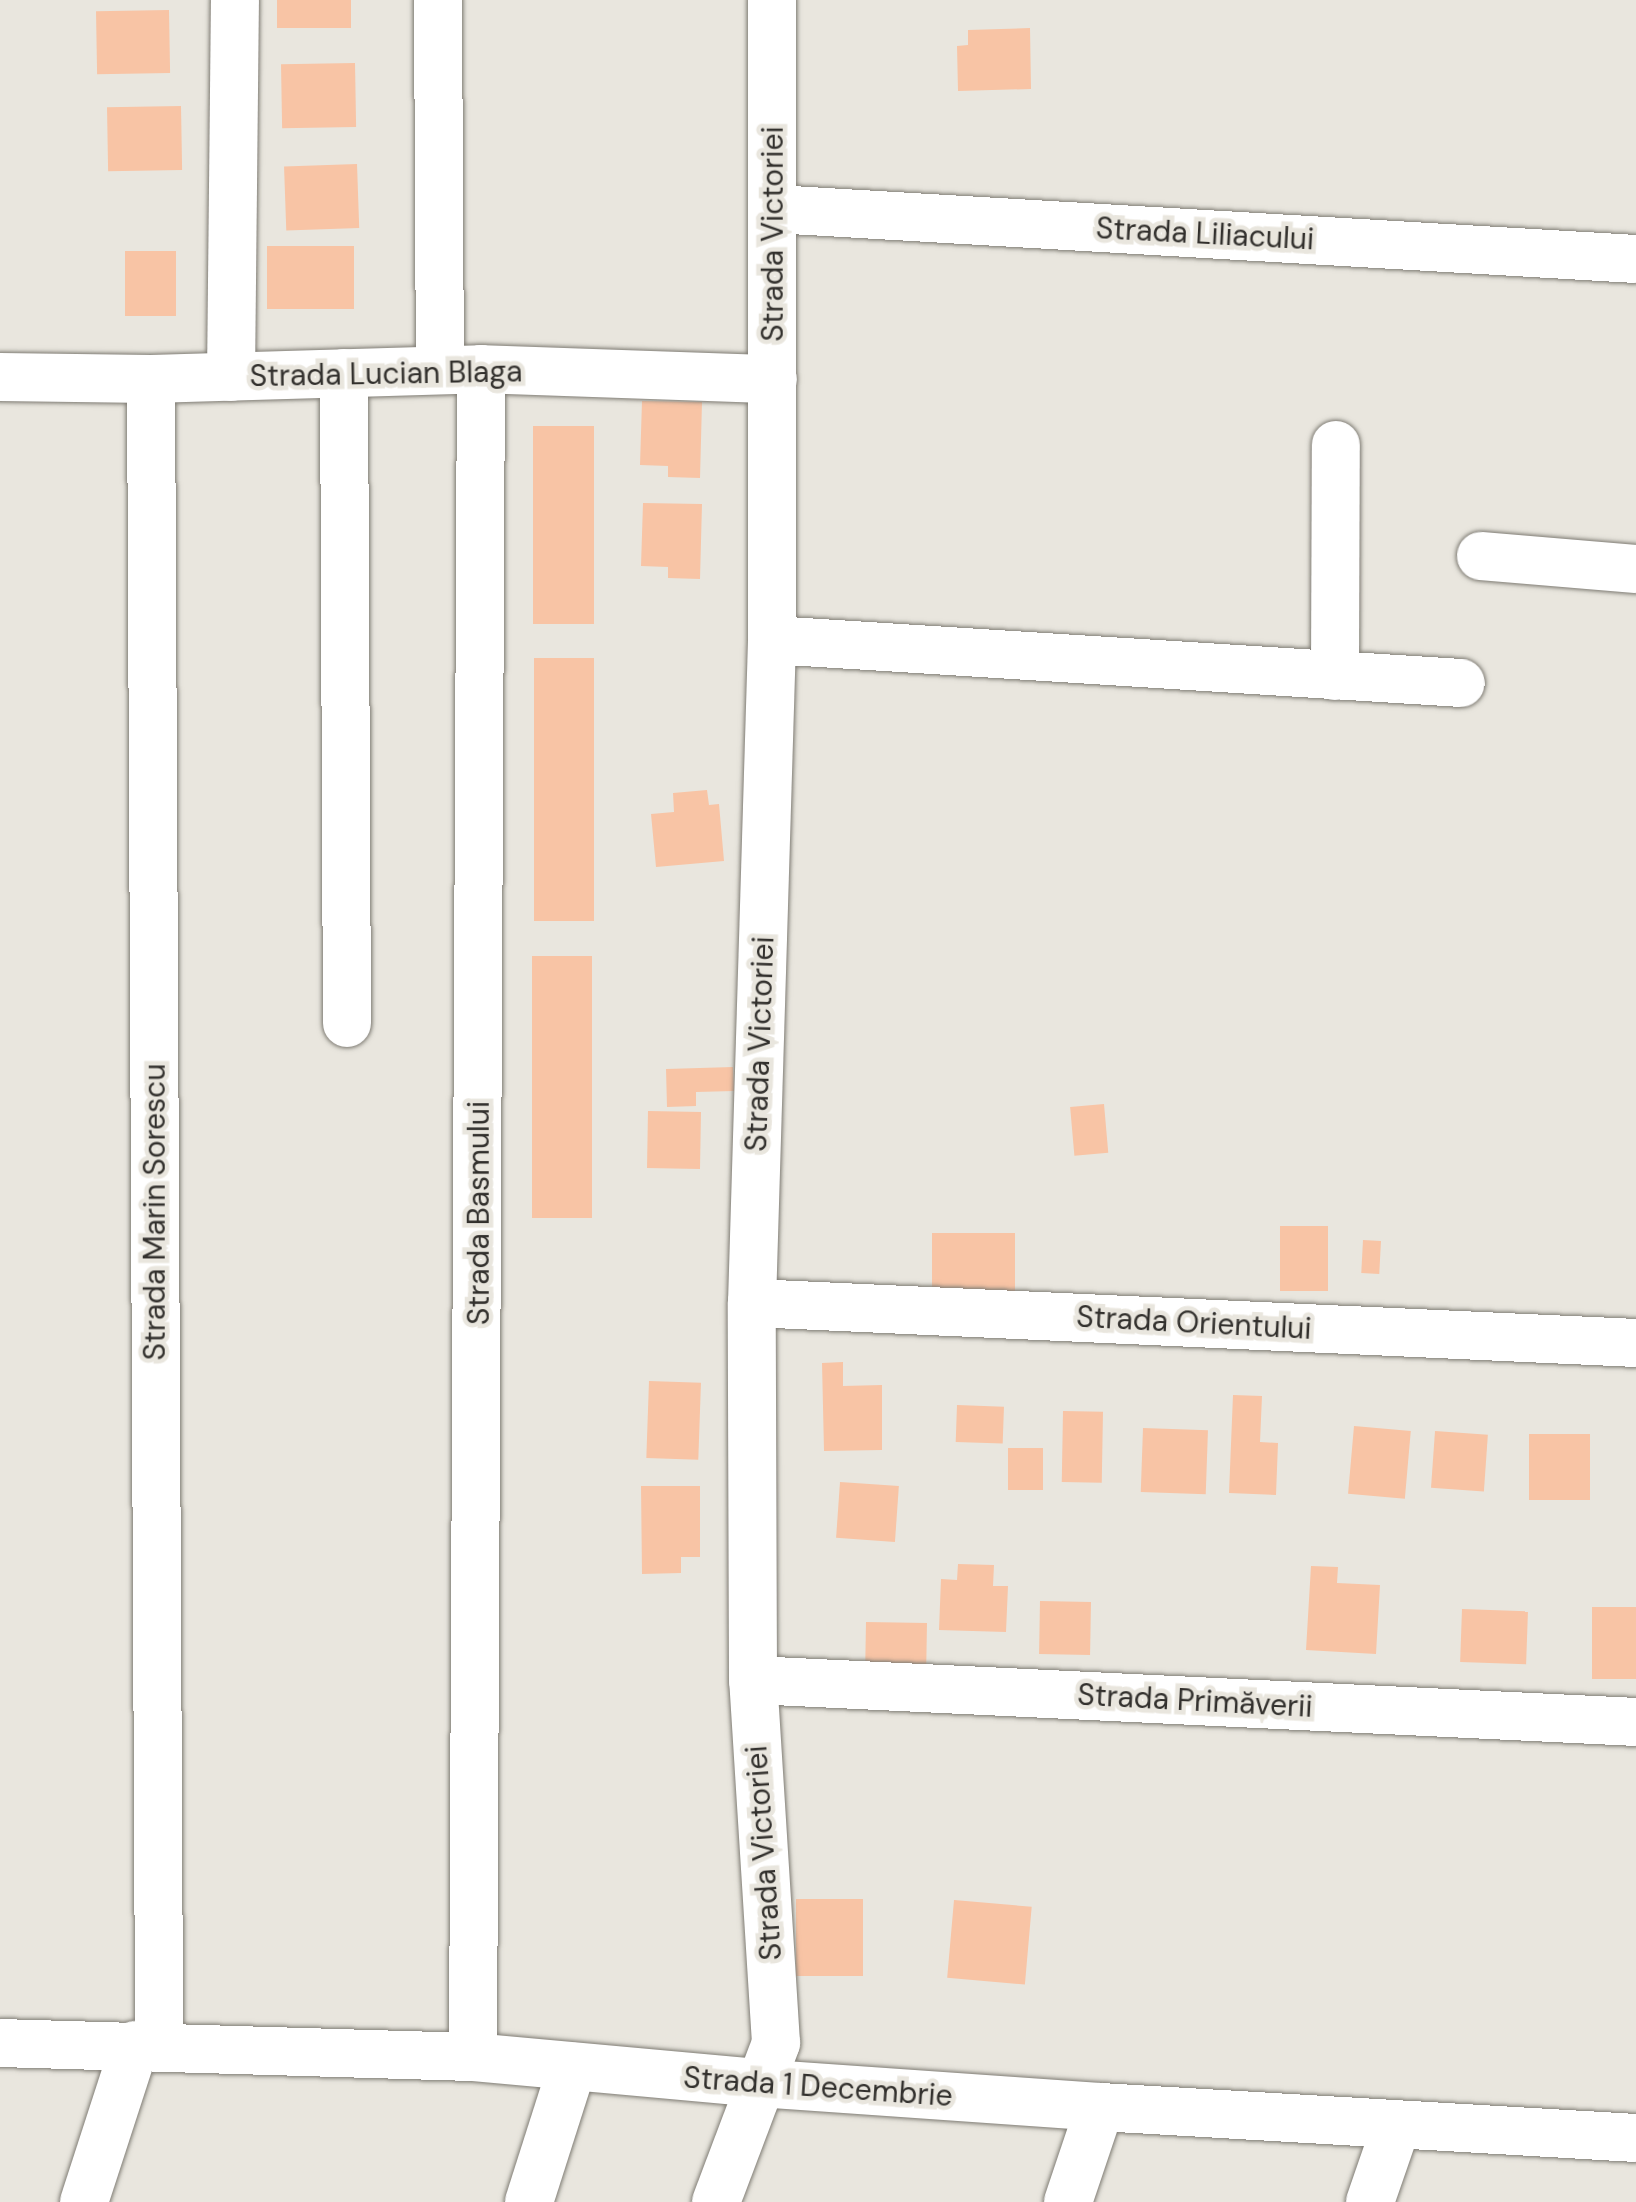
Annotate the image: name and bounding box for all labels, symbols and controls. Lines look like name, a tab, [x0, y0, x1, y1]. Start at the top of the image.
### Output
street label: Strada Victoriei	[755, 126, 791, 342]
street label: Strada Liliacului	[1095, 210, 1315, 258]
street label: Strada Lucian Blaga	[249, 354, 523, 394]
street label: Strada Victoriei	[738, 936, 782, 1152]
street label: Strada Marin Sorescu	[137, 1064, 173, 1360]
street label: Strada Basmului	[461, 1101, 497, 1325]
street label: Strada Orientului	[1075, 1299, 1313, 1347]
street label: Strada Primăverii	[1076, 1677, 1314, 1725]
street label: Strada Victoriei	[739, 1744, 789, 1962]
street label: Strada 1 Decembrie	[682, 2060, 954, 2114]

